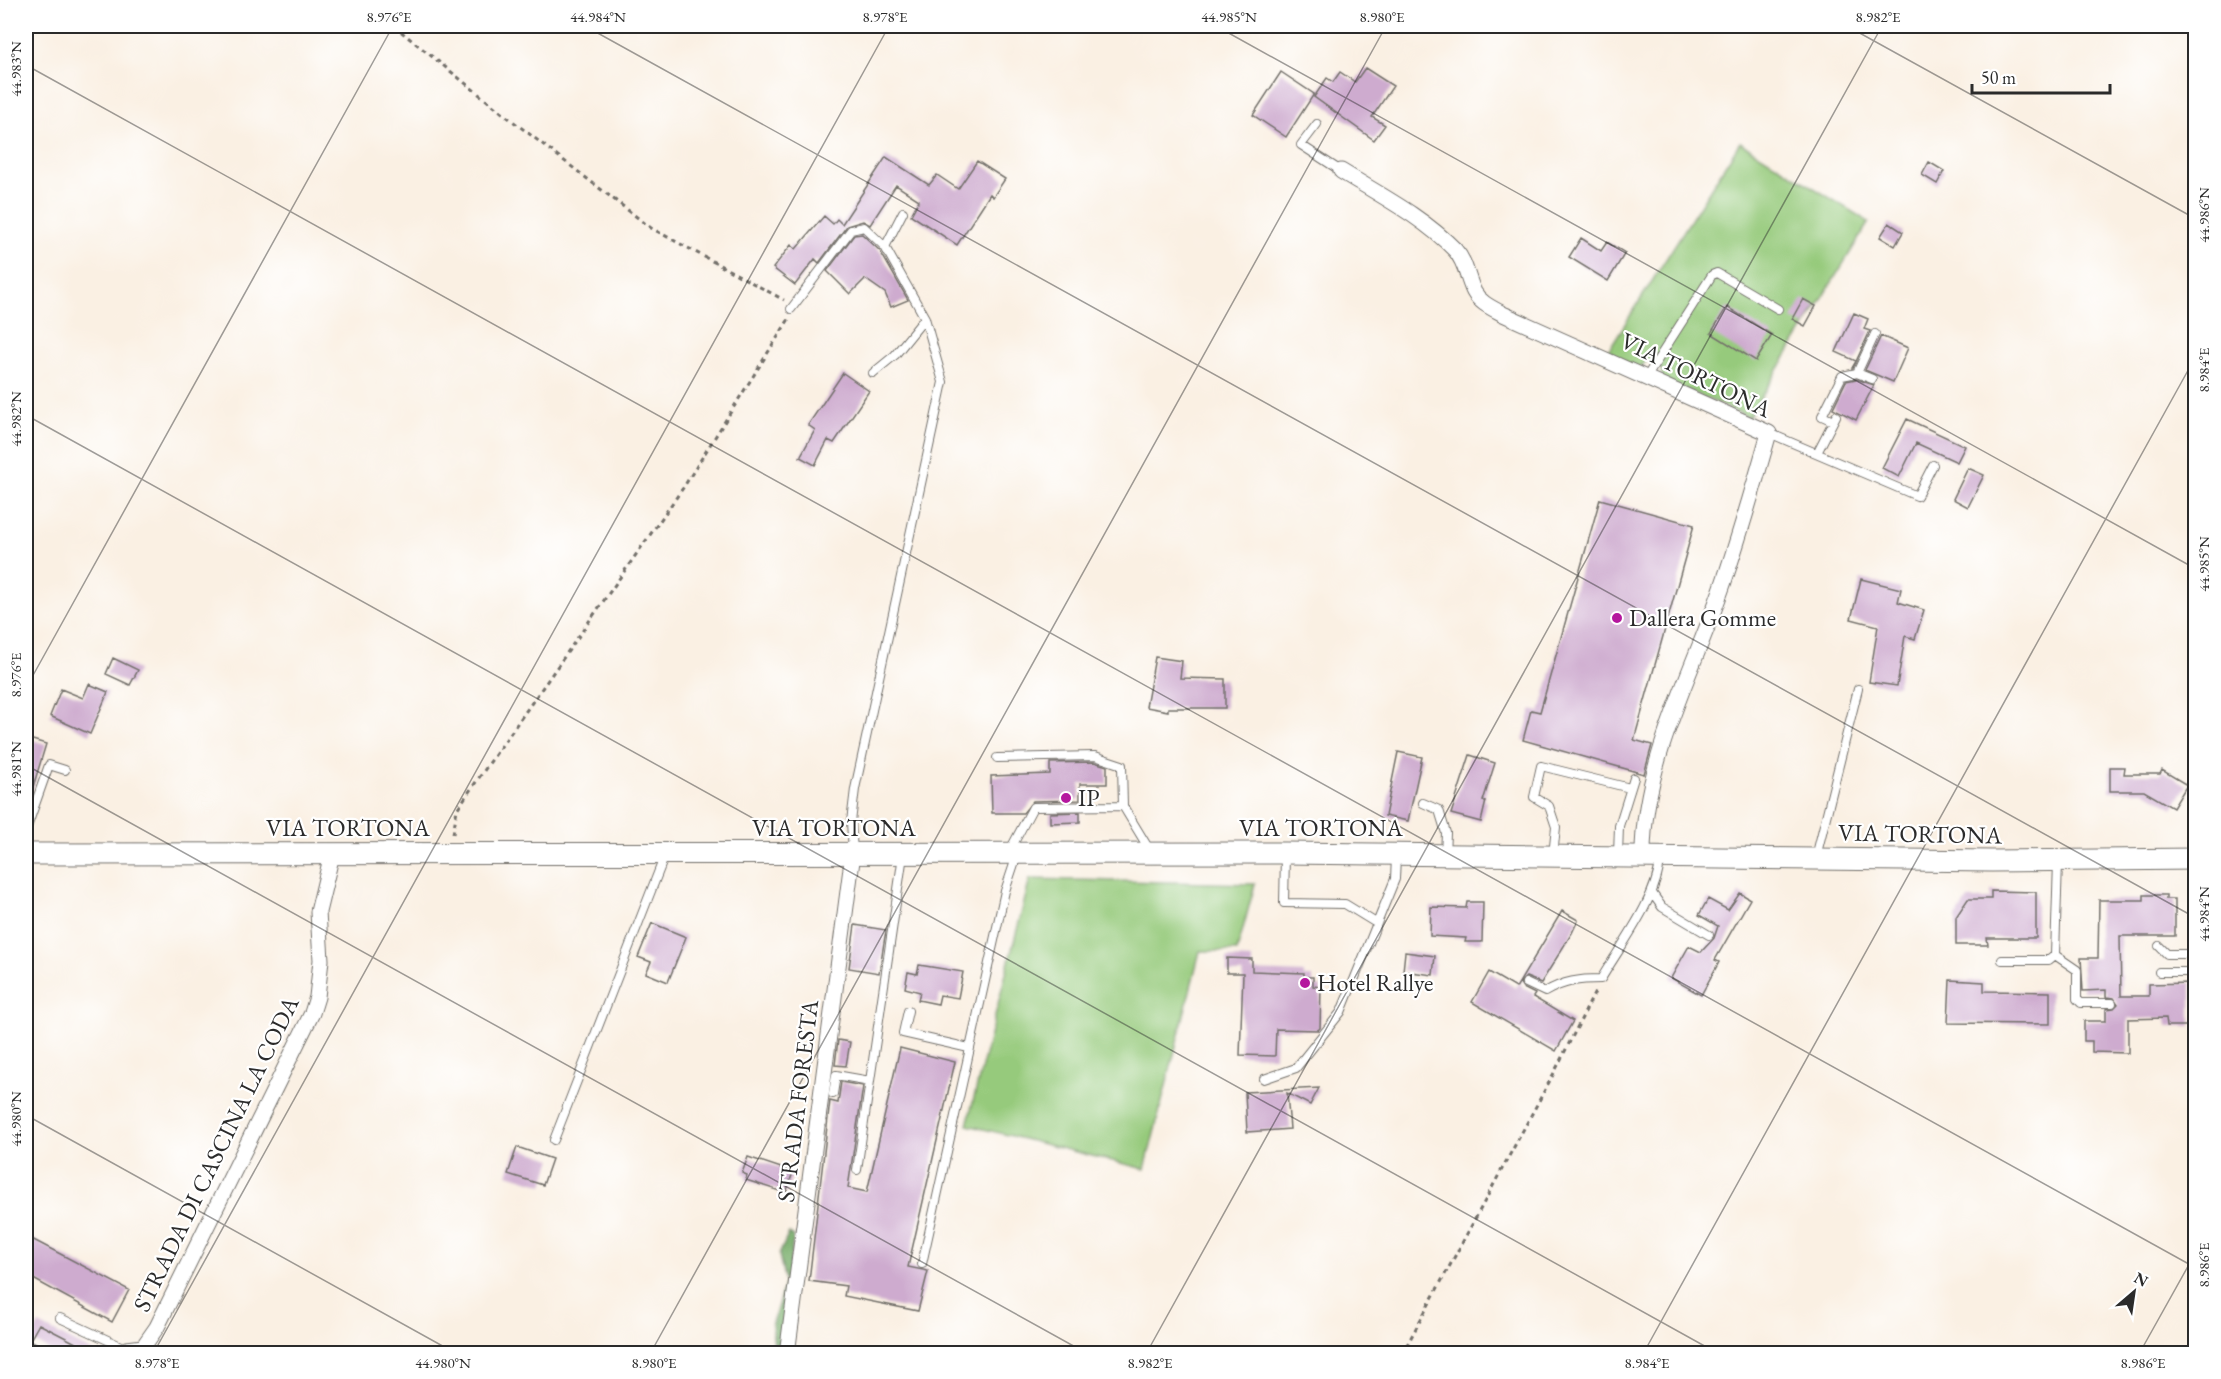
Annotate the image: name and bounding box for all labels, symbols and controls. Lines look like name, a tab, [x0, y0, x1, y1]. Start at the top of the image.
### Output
text: 8.976°E	[366, 7, 412, 26]
text: 44.984°N	[570, 7, 626, 26]
text: 8.978°E	[862, 7, 908, 26]
text: 44.985°N	[1201, 7, 1257, 26]
text: 8.980°E	[1359, 7, 1405, 26]
text: 8.982°E	[1855, 7, 1901, 26]
text: 44.983°N	[6, 41, 25, 97]
scale bar	[1972, 57, 2110, 95]
text: 50 m	[1981, 66, 2016, 89]
text: 44.986°N	[2194, 187, 2213, 243]
street label: VIA TORTONA	[1616, 325, 1777, 425]
text: 8.984°E	[2194, 347, 2213, 393]
text: 44.982°N	[6, 391, 25, 447]
text: 44.985°N	[2194, 536, 2213, 592]
place label: Dallera Gomme	[1629, 602, 1776, 633]
marker: Dallera Gomme	[1610, 611, 1624, 625]
text: 8.976°E	[6, 652, 25, 698]
text: 44.981°N	[6, 741, 25, 797]
place label: IP	[1078, 782, 1099, 813]
marker: IP	[1059, 791, 1073, 805]
street label: VIA TORTONA	[266, 812, 430, 843]
street label: VIA TORTONA	[752, 812, 916, 843]
street label: VIA TORTONA	[1239, 812, 1403, 843]
street label: VIA TORTONA	[1838, 817, 2003, 850]
text: 44.984°N	[2194, 886, 2213, 942]
place label: Hotel Rallye	[1317, 967, 1433, 998]
marker: Hotel Rallye	[1298, 976, 1312, 990]
street label: STRADA DI CASCINA LA CODA	[126, 991, 306, 1316]
street label: STRADA FORESTA	[770, 998, 825, 1204]
text: 44.980°N	[6, 1091, 25, 1147]
text: 8.986°E	[2194, 1242, 2213, 1288]
north arrow	[2104, 1262, 2164, 1322]
text: N	[2130, 1267, 2152, 1292]
text: 8.978°E	[134, 1353, 180, 1372]
text: 44.980°N	[415, 1353, 471, 1372]
text: 8.980°E	[631, 1353, 677, 1372]
text: 8.982°E	[1127, 1353, 1173, 1372]
text: 8.984°E	[1624, 1353, 1670, 1372]
text: 8.986°E	[2120, 1353, 2166, 1372]

